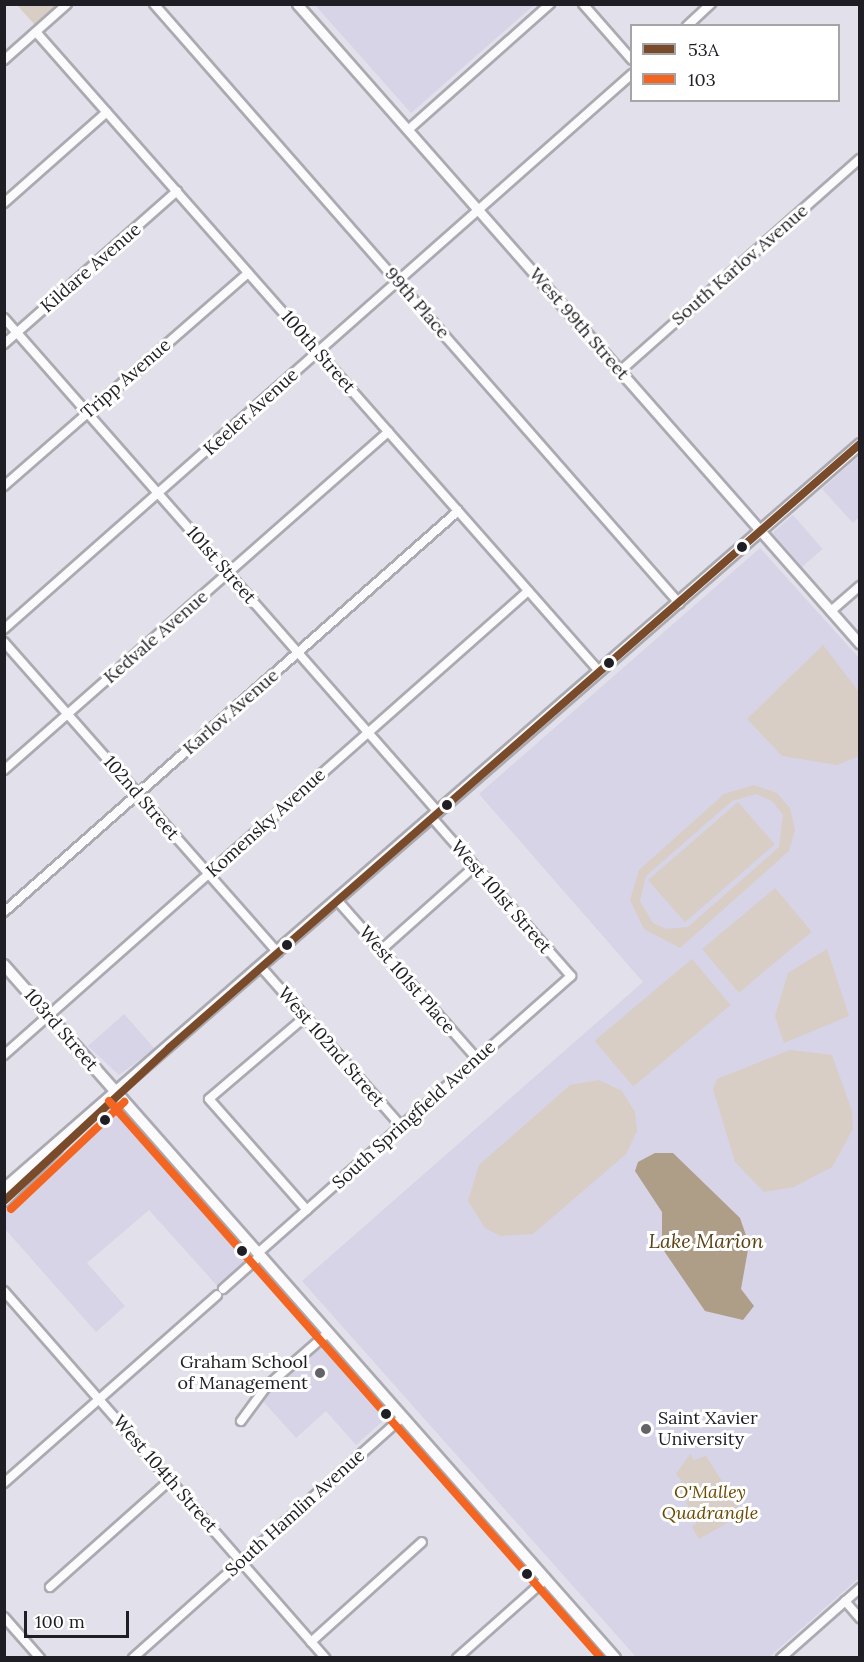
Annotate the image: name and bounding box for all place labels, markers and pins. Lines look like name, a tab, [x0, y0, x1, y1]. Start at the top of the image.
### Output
unlabelled marker	[736, 541, 748, 553]
unlabelled marker	[603, 657, 615, 669]
unlabelled marker	[441, 799, 453, 811]
unlabelled marker	[281, 939, 293, 951]
unlabelled marker	[99, 1114, 111, 1126]
unlabelled marker	[236, 1245, 248, 1257]
place label: Graham School of Management	[178, 1352, 308, 1394]
marker: Graham School of Management	[313, 1366, 327, 1380]
unlabelled marker	[380, 1408, 392, 1420]
place label: Saint Xavier University	[658, 1408, 758, 1450]
marker: Saint Xavier University	[639, 1422, 653, 1436]
unlabelled marker	[521, 1568, 533, 1580]

